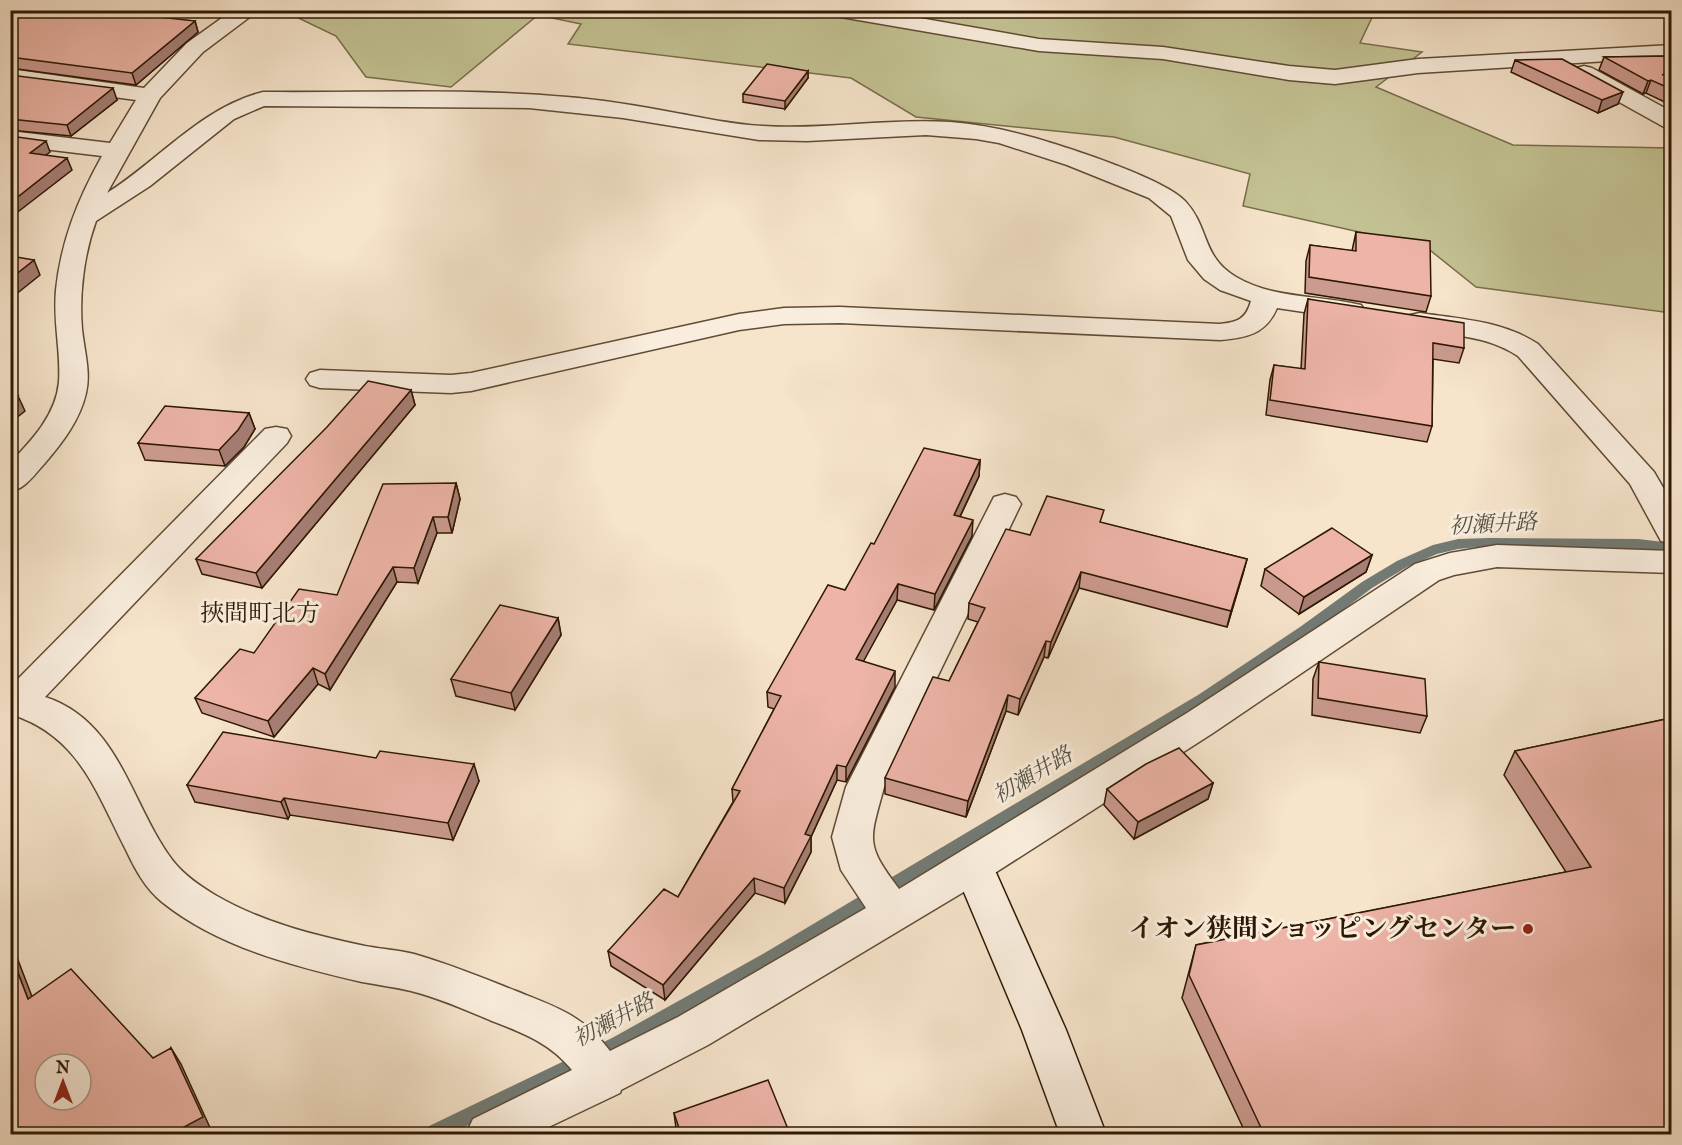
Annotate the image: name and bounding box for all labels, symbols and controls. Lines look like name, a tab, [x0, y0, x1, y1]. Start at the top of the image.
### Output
water label: 初瀬井路	[1448, 509, 1540, 541]
district label: 挾間町北方	[200, 599, 320, 630]
water label: 初瀬井路	[988, 740, 1080, 811]
place label: イオン狭間ショッピングセンター	[1129, 913, 1516, 946]
marker: イオン狭間ショッピングセンター	[1521, 922, 1535, 936]
water label: 初瀬井路	[569, 987, 661, 1054]
north arrow	[33, 1052, 93, 1112]
text: N	[55, 1059, 70, 1079]

